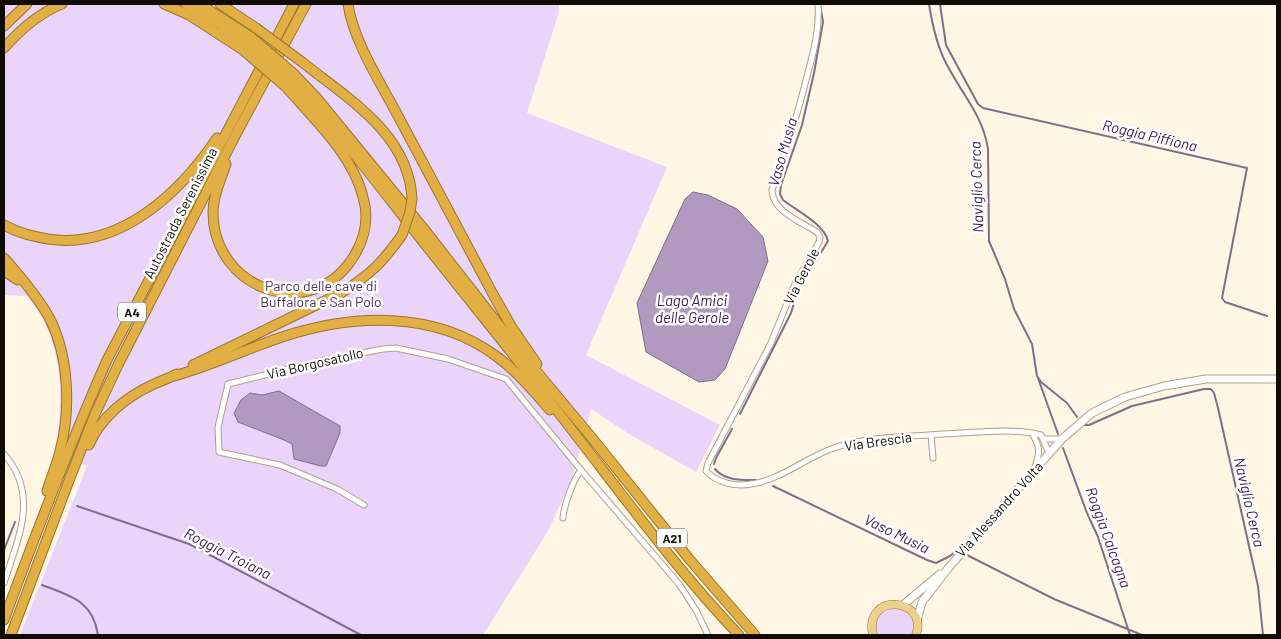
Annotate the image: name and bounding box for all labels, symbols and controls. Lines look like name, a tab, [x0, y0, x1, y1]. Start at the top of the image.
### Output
water label: Roggia Piffiona	[1101, 115, 1199, 155]
water label: Vaso Musia	[764, 116, 800, 188]
water label: Naviglio Cerca	[965, 141, 987, 233]
street label: Autostrada Serenissima	[140, 145, 220, 281]
street label: Via Gerole	[780, 245, 822, 307]
park label: Parco delle cave di Buffalora e San Polo	[260, 277, 382, 310]
water label: Lago Amici delle Gerole	[655, 291, 729, 326]
road number: A4	[118, 302, 146, 322]
street label: Via Borgosatollo	[265, 344, 365, 382]
street label: Via Brescia	[843, 428, 913, 454]
water label: Naviglio Cerca	[1231, 455, 1269, 549]
street label: Via Alessandro Volta	[952, 458, 1046, 560]
water label: Roggia Calcagna	[1082, 484, 1136, 590]
water label: Vaso Musia	[861, 509, 933, 557]
water label: Roggia Troiana	[182, 523, 274, 583]
road number: A21	[657, 528, 687, 548]

